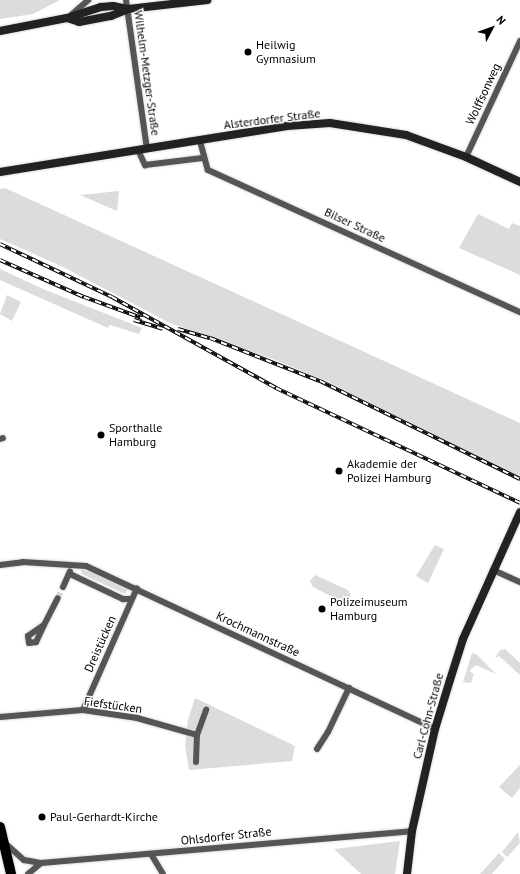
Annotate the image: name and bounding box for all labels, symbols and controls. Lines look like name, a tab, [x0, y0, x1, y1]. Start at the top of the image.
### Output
north arrow	[472, 8, 512, 48]
street label: Wilhelm-Metzger-Straße	[131, 9, 163, 137]
text: N	[493, 13, 509, 27]
place label: Heilwig Gymnasium	[256, 38, 316, 66]
marker: Heilwig Gymnasium	[243, 47, 253, 57]
street label: Wolffsonweg	[462, 61, 504, 127]
street label: Alsterdorfer Straße	[223, 106, 321, 132]
street label: Bilser Straße	[322, 205, 388, 245]
place label: Sporthalle Hamburg	[109, 421, 162, 449]
marker: Sporthalle Hamburg	[96, 430, 106, 440]
place label: Akademie der Polizei Hamburg	[347, 457, 431, 485]
marker: Akademie der Polizei Hamburg	[334, 466, 344, 476]
place label: Polizeimuseum Hamburg	[330, 595, 407, 623]
marker: Polizeimuseum Hamburg	[317, 604, 327, 614]
street label: Krochmannstraße	[214, 608, 302, 660]
street label: Dreistücken	[81, 613, 119, 675]
street label: Carl-Cohn-Straße	[410, 671, 446, 761]
street label: Fiefstücken	[83, 694, 143, 716]
place label: Paul-Gerhardt-Kirche	[50, 810, 158, 824]
marker: Paul-Gerhardt-Kirche	[37, 812, 47, 822]
street label: Ohlsdorfer Straße	[180, 824, 272, 848]

